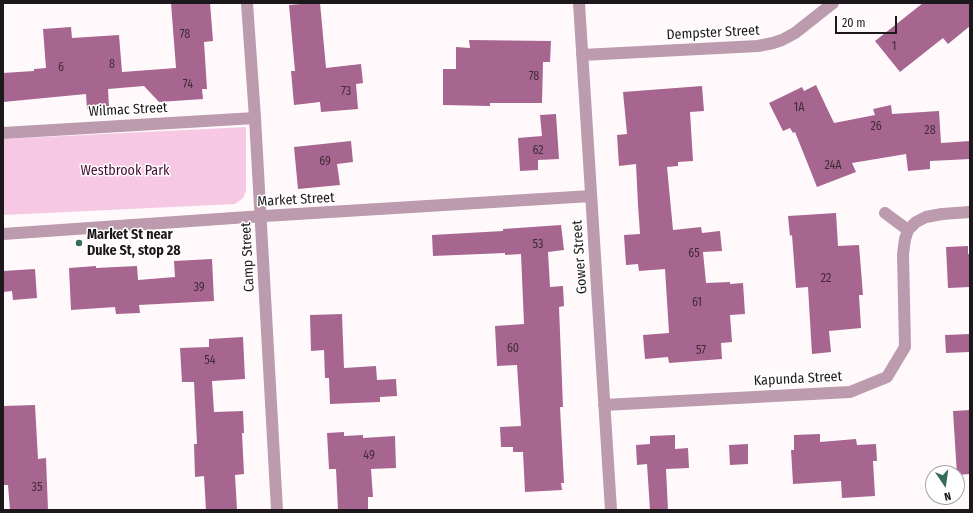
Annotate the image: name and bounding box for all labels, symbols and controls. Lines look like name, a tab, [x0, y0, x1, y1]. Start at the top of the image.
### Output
scale bar	[837, 8, 899, 34]
text: 20 m	[842, 16, 866, 30]
street label: Dempster Street	[666, 22, 760, 44]
house number: 78	[180, 28, 190, 42]
house number: 1	[892, 40, 896, 54]
house number: 8	[109, 58, 115, 72]
house number: 6	[58, 61, 64, 75]
house number: 78	[529, 70, 539, 84]
house number: 74	[183, 78, 193, 92]
house number: 73	[341, 85, 351, 99]
street label: Wilmac Street	[88, 100, 168, 120]
house number: 1A	[794, 101, 804, 115]
house number: 26	[870, 120, 882, 134]
house number: 28	[924, 124, 936, 138]
house number: 62	[532, 144, 544, 158]
house number: 69	[319, 155, 331, 169]
house number: 24A	[824, 159, 842, 173]
park label: Westbrook Park	[80, 163, 170, 179]
street label: Market Street	[257, 190, 335, 210]
street label: Gower Street	[569, 219, 591, 295]
street label: Camp Street	[238, 222, 258, 292]
place label: Market St near Duke St, stop 28	[87, 227, 181, 260]
marker: Market St near Duke St, stop 28	[74, 238, 84, 248]
house number: 53	[533, 238, 543, 252]
house number: 65	[688, 247, 700, 261]
house number: 22	[821, 272, 831, 286]
house number: 39	[193, 281, 205, 295]
house number: 61	[692, 296, 702, 310]
house number: 60	[507, 342, 519, 356]
house number: 57	[696, 344, 706, 358]
house number: 54	[204, 354, 216, 368]
street label: Kapunda Street	[753, 368, 843, 390]
house number: 49	[363, 449, 375, 463]
north arrow	[925, 465, 965, 505]
house number: 35	[32, 481, 42, 495]
text: N	[943, 489, 952, 503]

